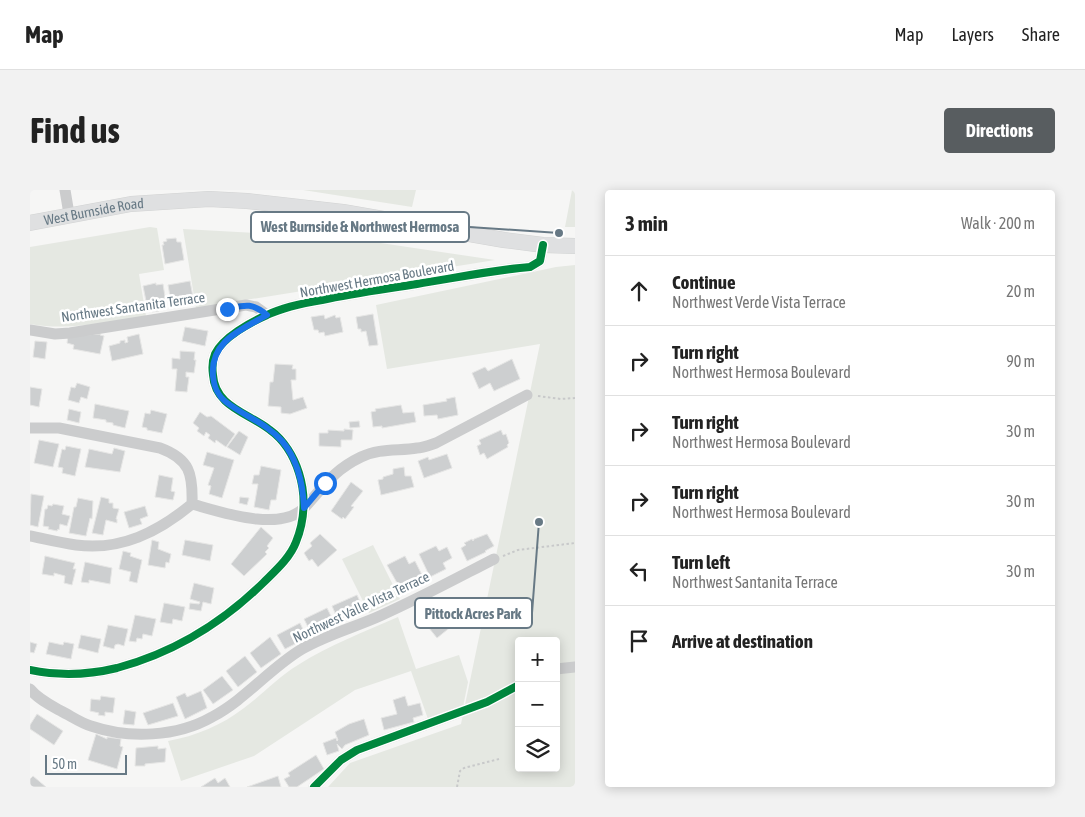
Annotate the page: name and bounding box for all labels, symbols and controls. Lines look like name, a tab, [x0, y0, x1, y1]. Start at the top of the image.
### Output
text: Map	[25, 21, 64, 48]
text: Map	[894, 24, 923, 45]
text: Layers	[951, 24, 994, 45]
text: Share	[1022, 24, 1060, 45]
button: Directions	[944, 108, 1055, 153]
text: Find us	[30, 110, 120, 150]
street label: West Burnside Road	[43, 195, 144, 228]
text: 3 min	[625, 211, 668, 235]
callout: West Burnside & Northwest Hermosa	[251, 212, 469, 242]
text: Walk · 200 m	[961, 214, 1035, 232]
text: West Burnside & Northwest Hermosa	[260, 218, 459, 235]
street label: Northwest Hermosa Boulevard	[299, 258, 455, 300]
text: Continue	[672, 271, 736, 293]
icon: ahead	[625, 277, 653, 305]
text: 20 m	[1006, 282, 1035, 300]
street label: Northwest Santanita Terrace	[60, 289, 206, 325]
text: Northwest Verde Vista Terrace	[672, 293, 846, 311]
route end	[216, 298, 239, 321]
text: Turn right	[672, 341, 739, 363]
icon: right	[625, 347, 653, 375]
text: 90 m	[1006, 352, 1035, 370]
text: Northwest Hermosa Boulevard	[672, 363, 851, 381]
text: Turn right	[672, 411, 739, 433]
icon: right	[625, 417, 653, 445]
text: 30 m	[1006, 422, 1035, 440]
text: Northwest Hermosa Boulevard	[672, 433, 851, 451]
route start	[314, 472, 337, 495]
text: Turn right	[672, 481, 739, 503]
icon: right	[625, 487, 653, 515]
text: 30 m	[1006, 492, 1035, 510]
text: Northwest Hermosa Boulevard	[672, 503, 851, 521]
text: Turn left	[672, 551, 730, 573]
icon: left	[625, 557, 653, 585]
text: 30 m	[1006, 562, 1035, 580]
street label: Northwest Valle Vista Terrace	[290, 568, 432, 646]
text: Northwest Santanita Terrace	[672, 573, 838, 591]
callout: Pittock Acres Park	[415, 598, 532, 628]
text: Pittock Acres Park	[425, 605, 522, 622]
icon: arrive	[625, 627, 653, 655]
text: Arrive at destination	[672, 630, 813, 652]
map controls	[515, 637, 560, 772]
button: +	[515, 637, 560, 682]
button: −	[515, 682, 560, 727]
button: layers	[515, 727, 560, 772]
scale bar	[45, 752, 128, 775]
text: 50 m	[52, 756, 77, 772]

